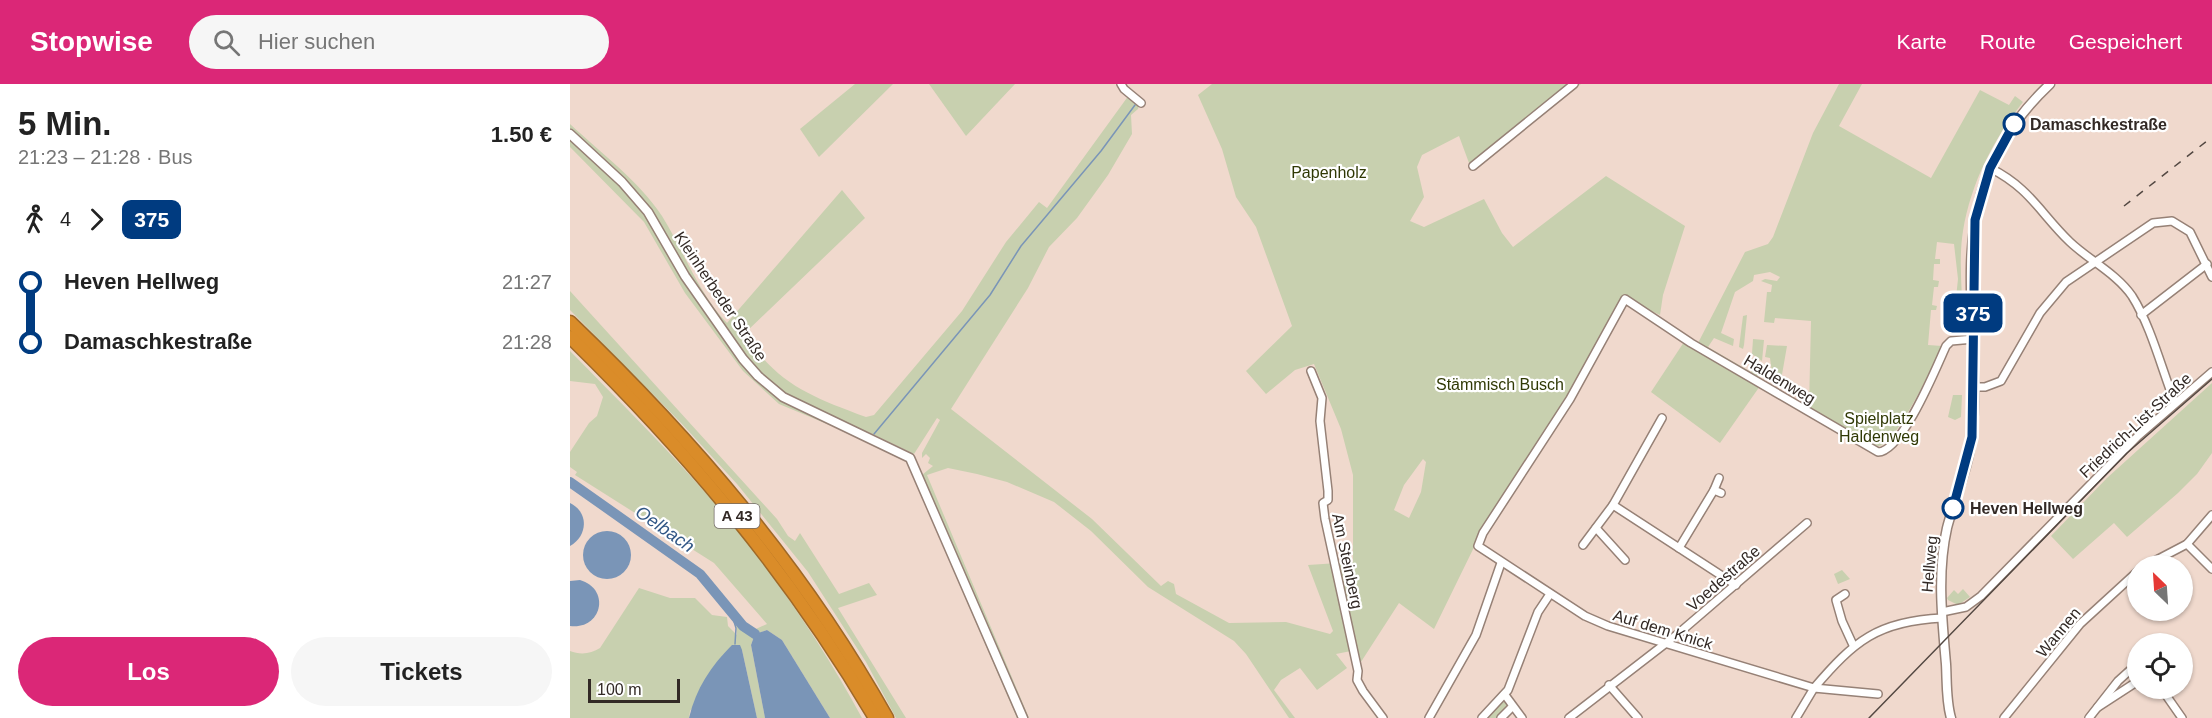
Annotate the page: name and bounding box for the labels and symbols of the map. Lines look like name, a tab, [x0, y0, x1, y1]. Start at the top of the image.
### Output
marker: Damaschkestraße	[2003, 113, 2025, 135]
place label: Damaschkestraße	[2030, 116, 2167, 133]
park label: Papenholz	[1291, 164, 1367, 181]
street label: Kleinherbeder Straße	[671, 228, 770, 364]
line badge: 375	[1938, 294, 2008, 332]
street label: Haldenweg	[1741, 352, 1818, 407]
street label: Friedrich-List-Straße	[2076, 369, 2195, 481]
park label: Stämmisch Busch	[1436, 376, 1564, 393]
park label: Spielplatz Haldenweg	[1839, 410, 1919, 445]
marker: Heven Hellweg	[1942, 497, 1964, 519]
place label: Heven Hellweg	[1970, 500, 2083, 517]
water label: Oelbach	[632, 502, 698, 556]
road number: A 43	[714, 504, 760, 528]
street label: Am Steinberg	[1329, 512, 1366, 610]
street label: Hellweg	[1919, 535, 1940, 593]
street label: Voedestraße	[1684, 542, 1763, 615]
north arrow	[2127, 555, 2193, 621]
street label: Wannen	[2033, 604, 2084, 660]
street label: Auf dem Knick	[1611, 606, 1716, 653]
scale bar	[588, 676, 680, 704]

